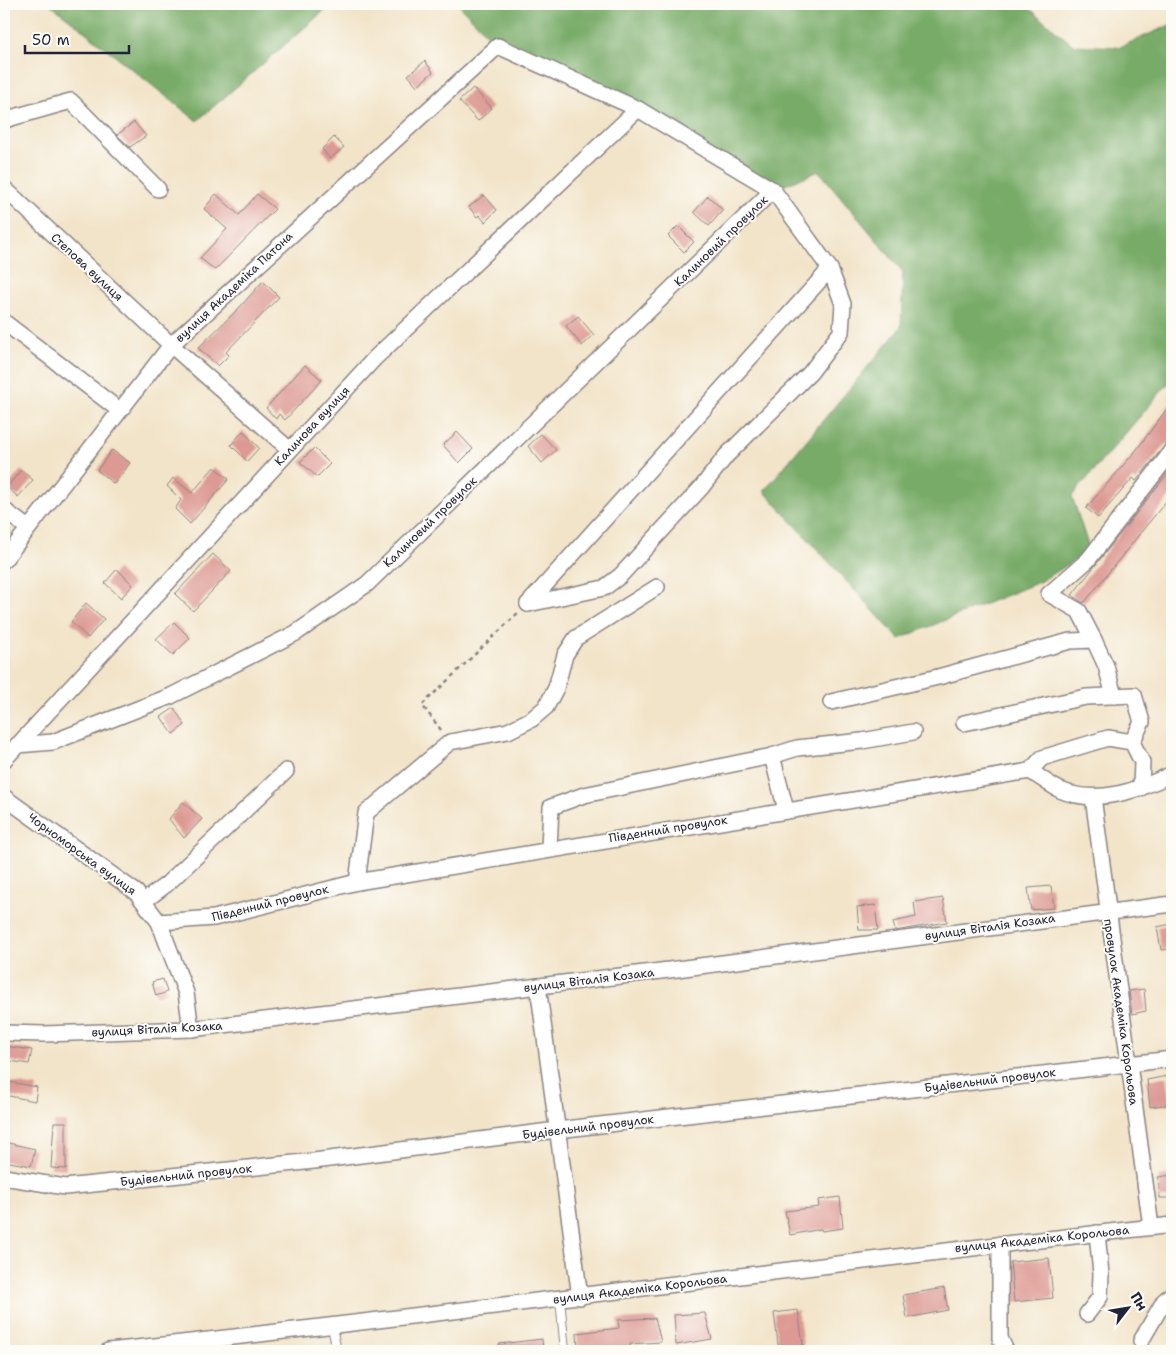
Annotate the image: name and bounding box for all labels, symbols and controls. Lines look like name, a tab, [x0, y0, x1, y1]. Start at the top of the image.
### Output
scale bar	[25, 22, 129, 54]
text: 50 m	[32, 30, 70, 50]
street label: Калиновий провулок	[671, 192, 772, 290]
street label: вулиця Академіка Патона	[172, 228, 297, 346]
street label: Степова вулиця	[48, 229, 126, 305]
street label: Калинова вулиця	[271, 383, 353, 469]
street label: Калиновий провулок	[380, 473, 481, 571]
street label: Чорноморська вулиця	[25, 809, 139, 899]
street label: Південний провулок	[608, 812, 729, 846]
street label: Південний провулок	[210, 881, 331, 925]
street label: вулиця Віталія Козака	[924, 910, 1057, 944]
street label: провулок Академіка Корольова	[1100, 918, 1142, 1107]
street label: вулиця Віталія Козака	[523, 964, 656, 996]
street label: вулиця Віталія Козака	[91, 1018, 224, 1040]
street label: Будівельний провулок	[923, 1064, 1057, 1096]
street label: Будівельний провулок	[521, 1111, 655, 1143]
street label: Будівельний провулок	[119, 1160, 253, 1190]
street label: вулиця Академіка Корольова	[954, 1222, 1131, 1256]
street label: вулиця Академіка Корольова	[552, 1270, 728, 1308]
north arrow	[1104, 1282, 1154, 1332]
text: Пн	[1127, 1289, 1152, 1314]

